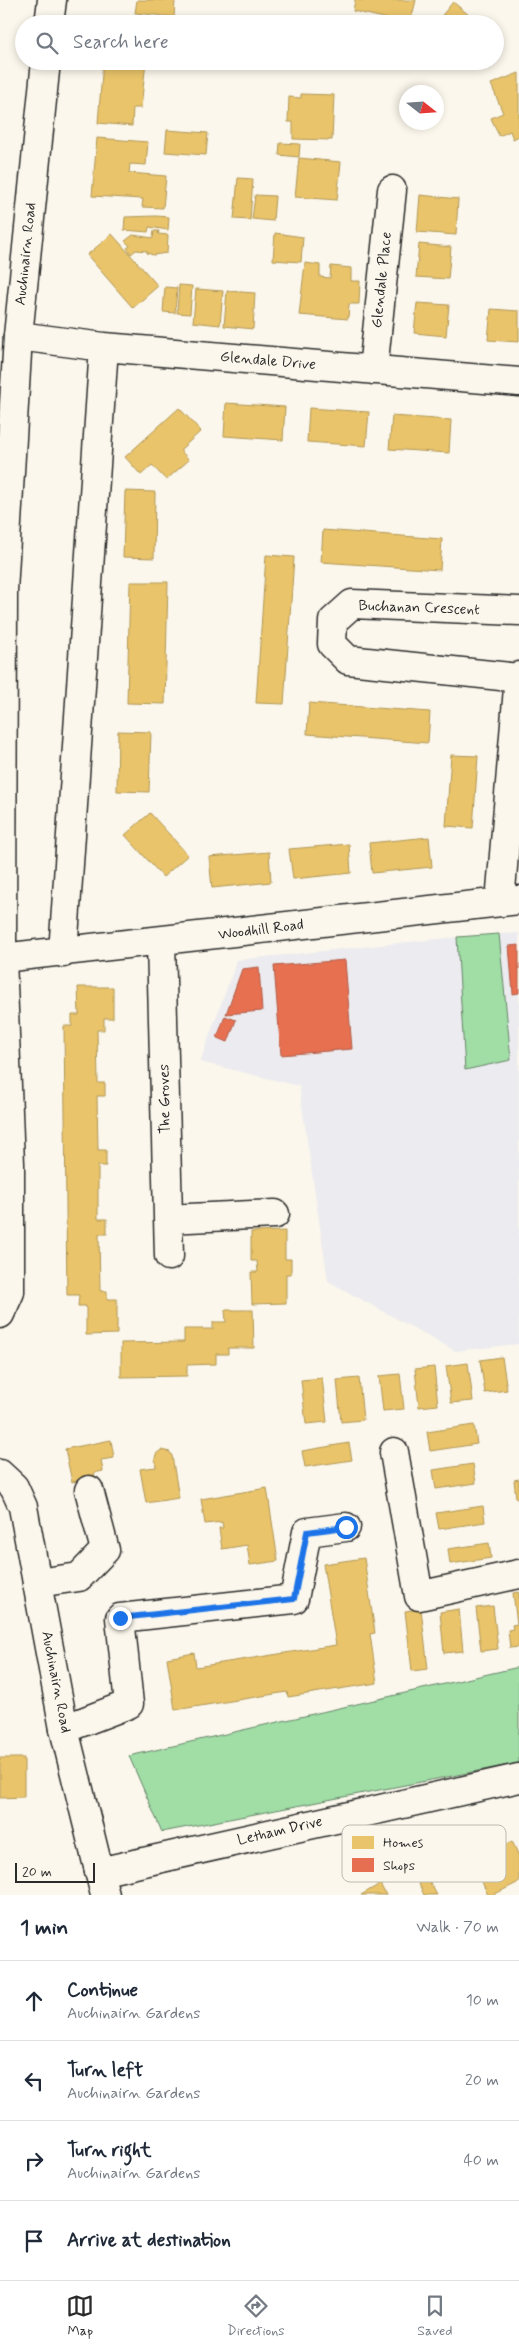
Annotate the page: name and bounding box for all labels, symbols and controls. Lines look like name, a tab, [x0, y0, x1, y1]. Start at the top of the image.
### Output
search box	[15, 15, 504, 70]
icon: search	[33, 29, 61, 57]
text: Search here	[73, 30, 169, 55]
north arrow	[399, 85, 444, 130]
street label: Auchinairn Road	[11, 202, 41, 306]
street label: Glendale Place	[367, 231, 397, 329]
street label: Glendale Drive	[219, 347, 317, 375]
street label: Buchanan Crescent	[358, 596, 480, 620]
street label: Woodhill Road	[217, 915, 305, 945]
street label: The Groves	[154, 1064, 176, 1134]
route start	[335, 1516, 358, 1539]
route end	[109, 1607, 132, 1630]
street label: Auchinairn Road	[36, 1629, 76, 1735]
street label: Letham Drive	[235, 1811, 325, 1851]
legend	[342, 1825, 506, 1882]
text: Homes	[383, 1834, 424, 1852]
text: Shops	[383, 1857, 415, 1875]
scale bar	[15, 1860, 95, 1883]
text: 20 m	[22, 1863, 52, 1881]
text: 1 min	[20, 1914, 68, 1942]
text: Walk · 70 m	[416, 1917, 499, 1938]
text: Continue	[67, 1978, 138, 2003]
icon: ahead	[20, 1987, 48, 2015]
text: 10 m	[466, 1990, 499, 2011]
text: Auchinairn Gardens	[67, 2003, 201, 2024]
text: Turn left	[67, 2058, 143, 2083]
icon: left	[20, 2067, 48, 2095]
text: 20 m	[465, 2070, 499, 2091]
text: Auchinairn Gardens	[67, 2083, 201, 2104]
text: Turn right	[67, 2138, 151, 2163]
icon: right	[20, 2147, 48, 2175]
text: 40 m	[463, 2150, 499, 2171]
text: Auchinairn Gardens	[67, 2163, 201, 2184]
icon: arrive	[20, 2227, 48, 2255]
text: Arrive at destination	[67, 2228, 231, 2253]
tab: Map	[66, 2292, 94, 2340]
tab: Directions	[227, 2292, 285, 2340]
tab: Saved	[417, 2292, 453, 2340]

